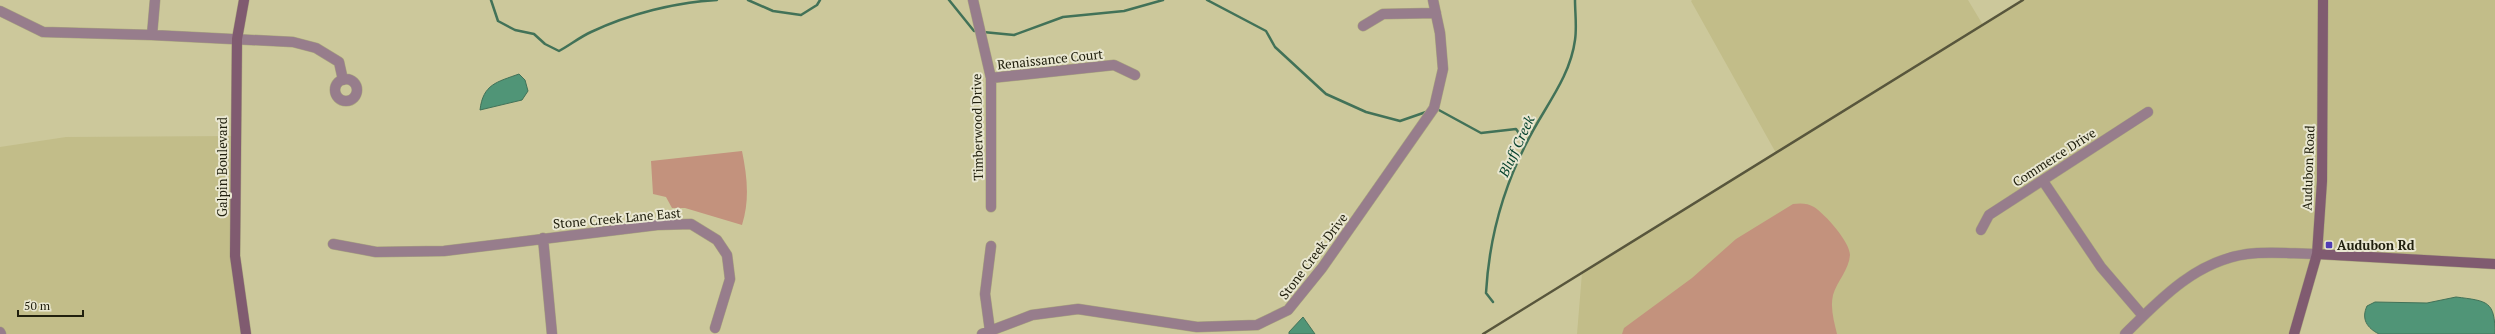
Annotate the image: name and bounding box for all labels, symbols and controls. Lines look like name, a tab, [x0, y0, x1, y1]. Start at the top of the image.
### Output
street label: Renaissance Court	[996, 44, 1104, 74]
street label: Timberwood Drive	[967, 73, 987, 181]
water label: Bluff Creek	[1493, 112, 1539, 181]
street label: Galpin Boulevard	[213, 117, 231, 217]
street label: Commerce Drive	[2009, 123, 2099, 191]
street label: Audubon Road	[2298, 125, 2318, 211]
street label: Stone Creek Lane East	[552, 203, 682, 233]
street label: Stone Creek Drive	[1275, 209, 1351, 303]
place label: Audubon Rd	[2337, 236, 2415, 254]
marker: Audubon Rd	[2324, 240, 2334, 250]
scale bar	[18, 292, 83, 318]
text: 50 m	[24, 298, 51, 313]

